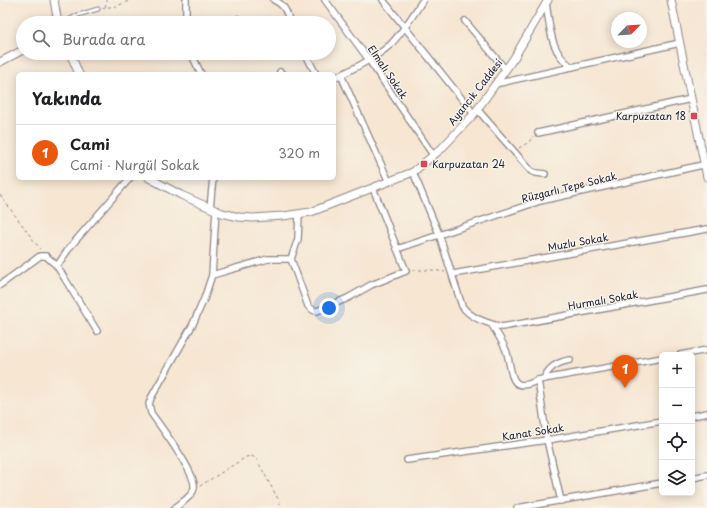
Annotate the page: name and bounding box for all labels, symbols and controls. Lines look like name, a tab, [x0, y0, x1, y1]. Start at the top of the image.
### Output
north arrow	[611, 12, 647, 48]
search box	[16, 16, 336, 60]
icon: search	[30, 27, 52, 49]
text: Burada ara	[62, 27, 145, 50]
street label: Elmalı Sokak	[365, 42, 412, 102]
street label: Ayancık Caddesi	[444, 55, 505, 128]
text: Yakında	[32, 85, 102, 111]
place label: Karpuzatan 18	[616, 108, 686, 123]
marker: Karpuzatan 18	[689, 111, 699, 121]
text: Cami	[70, 132, 110, 155]
text: 1	[42, 143, 48, 162]
text: 320 m	[278, 143, 320, 162]
text: Cami · Nurgül Sokak	[70, 155, 200, 174]
place label: Karpuzatan 24	[432, 156, 505, 171]
marker: Karpuzatan 24	[419, 159, 429, 169]
street label: Rüzgarlı Tepe Sokak	[520, 167, 618, 206]
street label: Muzlu Sokak	[546, 229, 610, 254]
street label: Hurmalı Sokak	[567, 286, 640, 313]
your location	[319, 298, 339, 318]
map controls	[659, 352, 695, 496]
button: +	[659, 352, 695, 388]
pin: 1	[612, 355, 638, 388]
button: −	[659, 388, 695, 424]
street label: Kanat Sokak	[501, 419, 565, 444]
button: locate	[659, 424, 695, 460]
button: layers	[659, 460, 695, 496]

